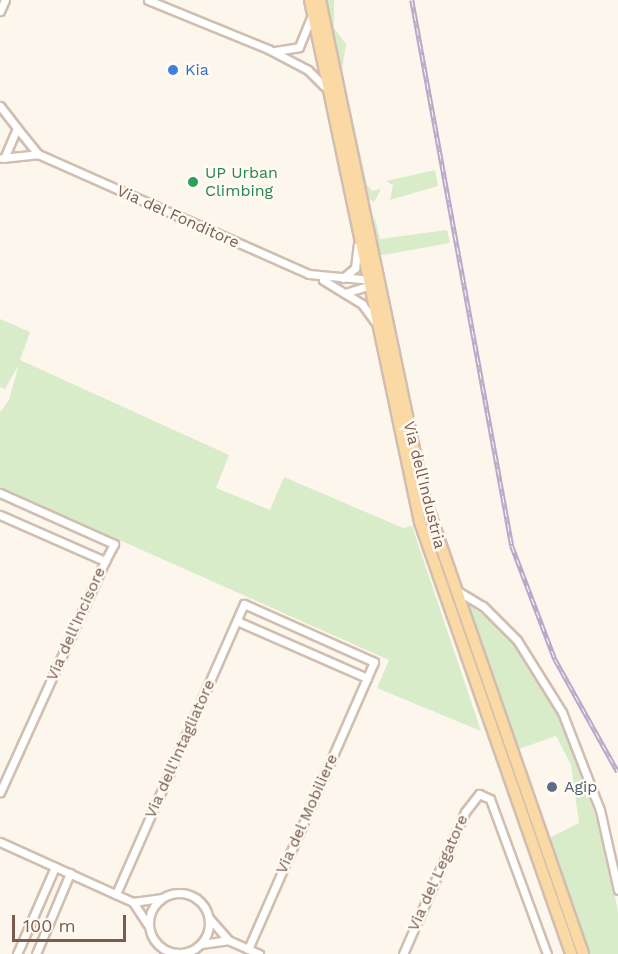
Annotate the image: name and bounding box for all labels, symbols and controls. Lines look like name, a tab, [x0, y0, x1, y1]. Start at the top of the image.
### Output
place label: Kia	[185, 60, 209, 80]
marker: Kia	[166, 63, 180, 77]
place label: UP Urban Climbing	[205, 163, 278, 201]
marker: UP Urban Climbing	[186, 175, 200, 189]
street label: Via del Fonditore	[113, 181, 243, 253]
street label: Via dell'Industria	[399, 419, 449, 551]
street label: Via dell'Incisore	[42, 564, 110, 684]
street label: Via dell'Intagliatore	[141, 677, 219, 821]
street label: Via del Mobiliere	[272, 751, 342, 877]
place label: Agip	[564, 777, 597, 797]
marker: Agip	[545, 780, 559, 794]
street label: Via del Legatore	[404, 811, 472, 935]
scale bar	[15, 903, 129, 941]
text: 100 m	[23, 915, 76, 936]

